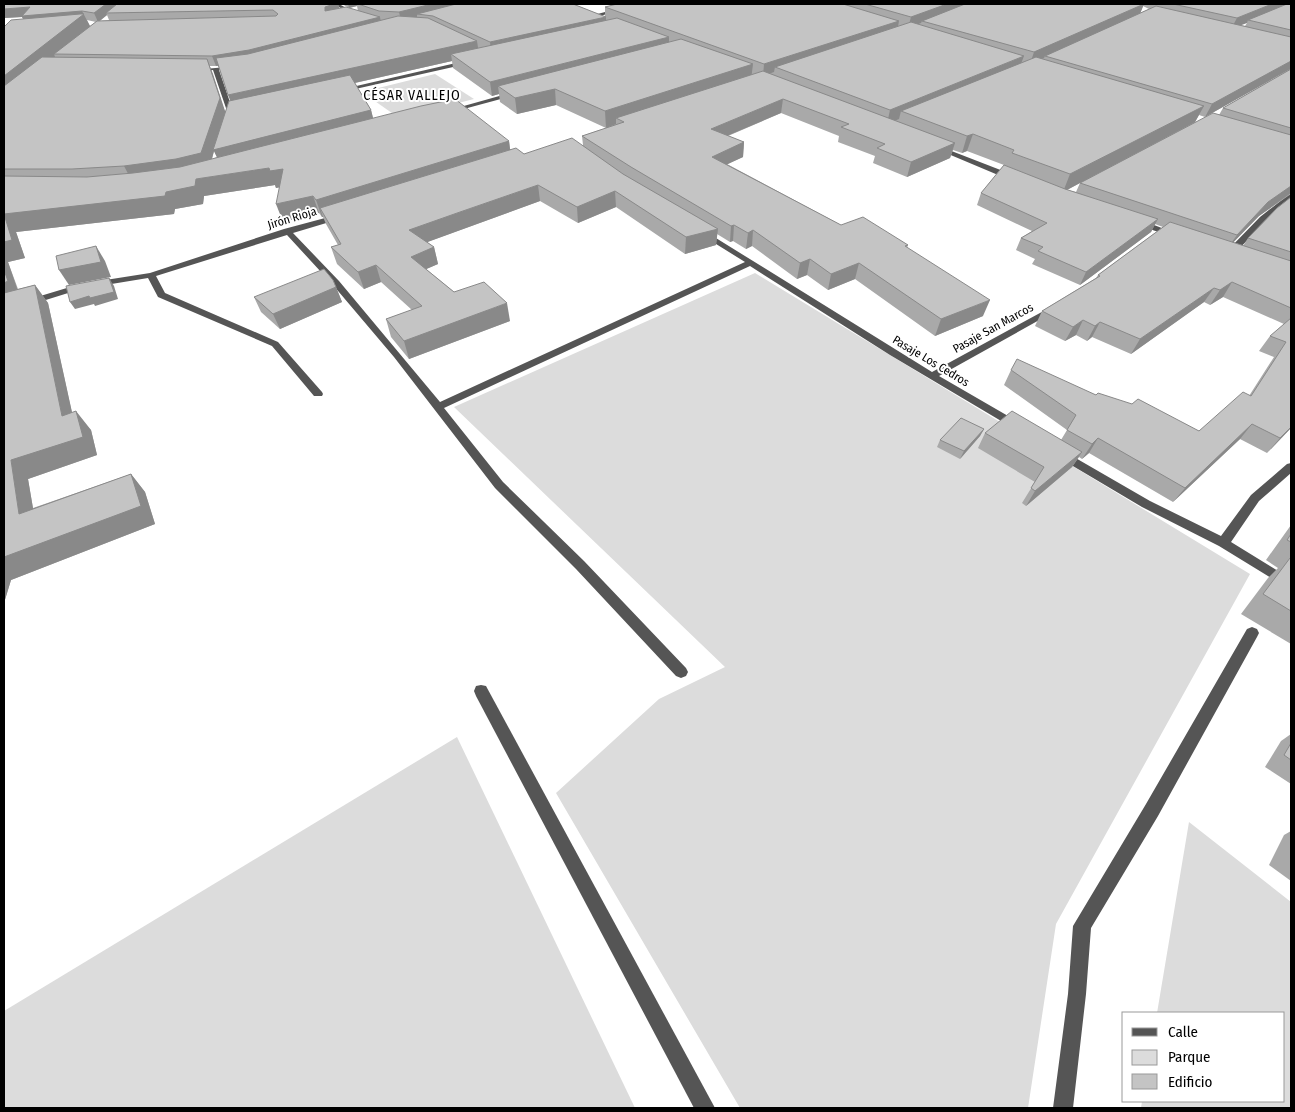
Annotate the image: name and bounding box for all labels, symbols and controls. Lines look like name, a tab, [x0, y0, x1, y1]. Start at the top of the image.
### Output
district label: CÉSAR VALLEJO	[363, 86, 461, 104]
street label: Jirón Rioja	[266, 204, 318, 232]
street label: Pasaje San Marcos	[950, 300, 1036, 356]
street label: Pasaje Los Cedros	[890, 333, 972, 389]
legend	[1122, 1012, 1285, 1102]
text: Calle	[1168, 1023, 1198, 1041]
text: Parque	[1168, 1048, 1211, 1066]
text: Edificio	[1168, 1073, 1213, 1091]

